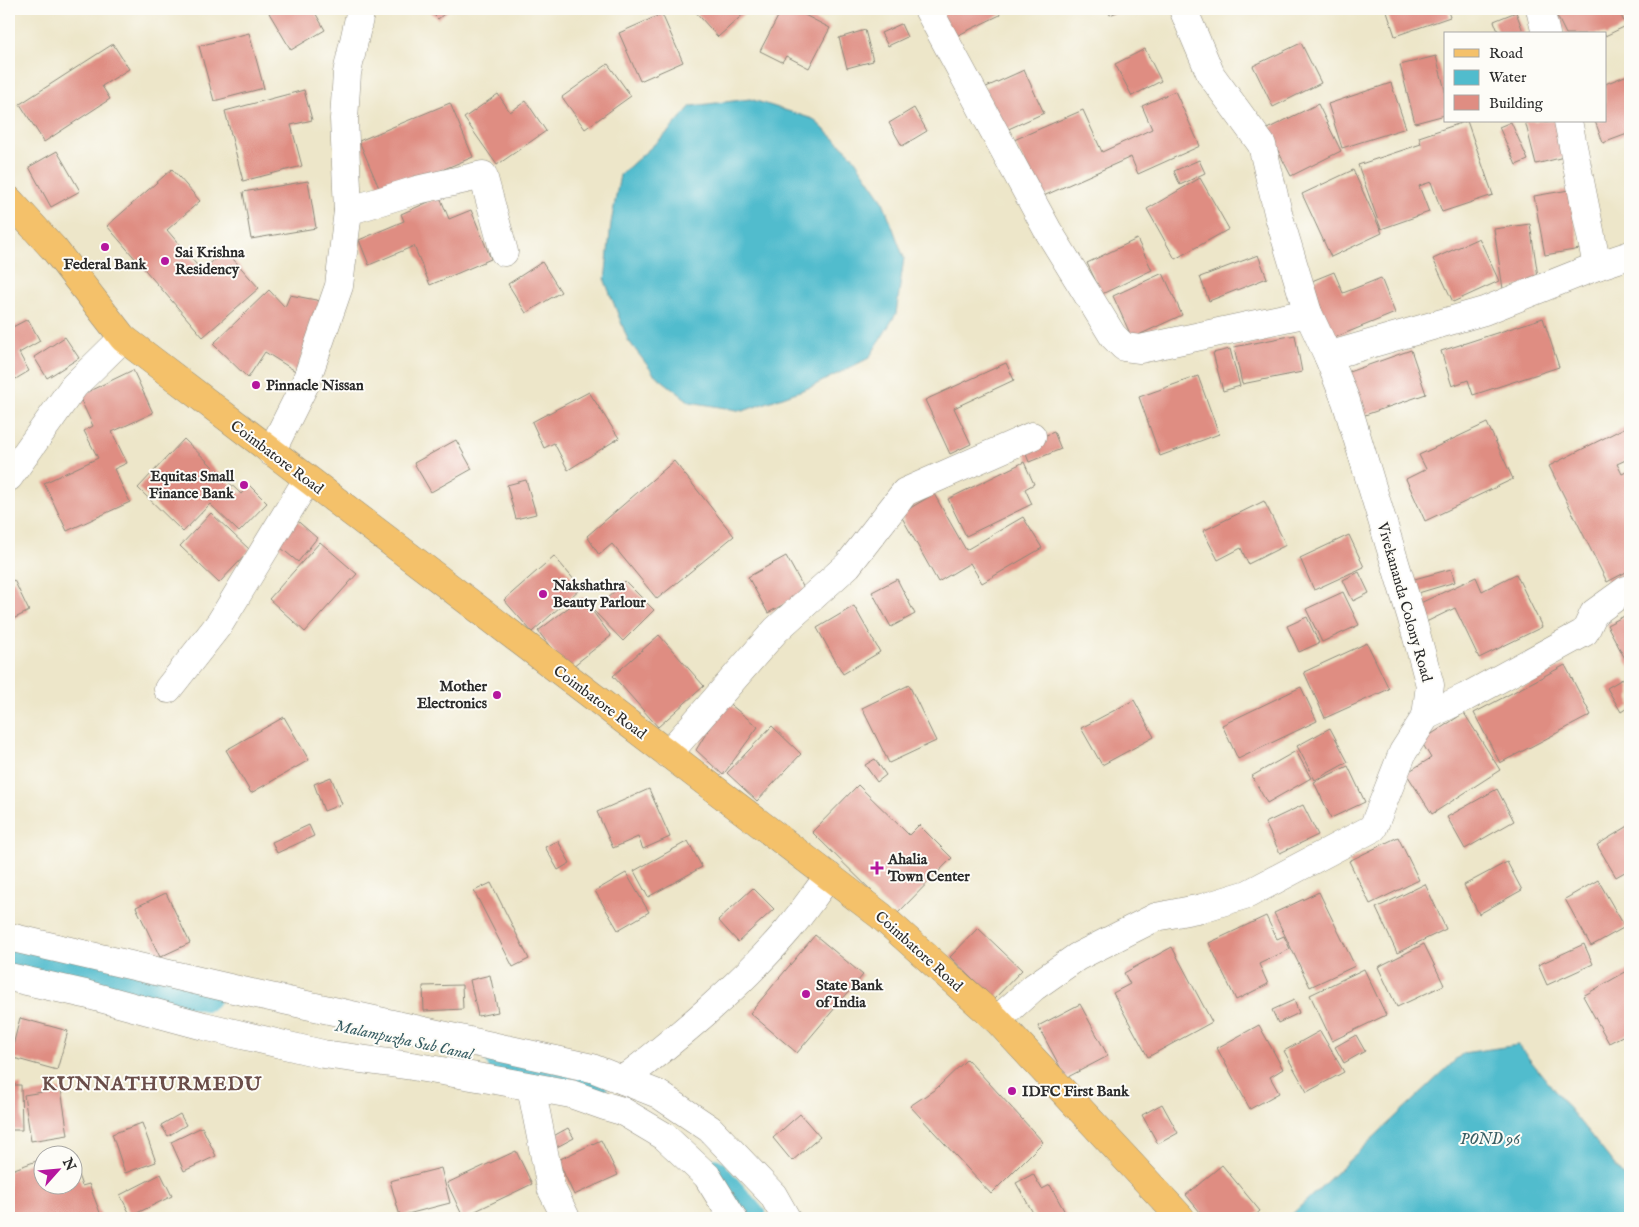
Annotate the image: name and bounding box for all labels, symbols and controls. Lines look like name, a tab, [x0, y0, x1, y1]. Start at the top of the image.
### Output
legend	[1444, 32, 1606, 122]
text: Road	[1489, 44, 1524, 63]
text: Water	[1489, 68, 1527, 87]
text: Building	[1489, 94, 1544, 113]
marker: Federal Bank	[99, 241, 111, 253]
place label: Sai Krishna Residency	[175, 243, 245, 279]
place label: Federal Bank	[64, 255, 147, 274]
marker: Sai Krishna Residency	[159, 255, 171, 267]
place label: Pinnacle Nissan	[266, 376, 364, 395]
marker: Pinnacle Nissan	[250, 379, 262, 391]
street label: Coimbatore Road	[226, 416, 328, 499]
place label: Equitas Small Finance Bank	[149, 467, 235, 503]
marker: Equitas Small Finance Bank	[238, 479, 250, 491]
street label: Vivekananda Colony Road	[1372, 519, 1437, 685]
place label: Nakshathra Beauty Parlour	[552, 576, 646, 612]
marker: Nakshathra Beauty Parlour	[537, 588, 549, 600]
street label: Coimbatore Road	[549, 661, 651, 744]
place label: Mother Electronics	[417, 677, 488, 713]
marker: Mother Electronics	[491, 689, 503, 701]
place label: Ahalia Town Center	[887, 850, 970, 886]
marker: Ahalia Town Center	[870, 861, 884, 875]
street label: Coimbatore Road	[871, 907, 967, 996]
place label: State Bank of India	[816, 976, 884, 1012]
marker: State Bank of India	[800, 988, 812, 1000]
water label: Malampuzha Sub Canal	[333, 1017, 476, 1066]
district label: KUNNATHURMEDU	[42, 1072, 262, 1097]
place label: IDFC First Bank	[1022, 1082, 1130, 1101]
marker: IDFC First Bank	[1006, 1085, 1018, 1097]
water label: POND 96	[1460, 1130, 1520, 1150]
north arrow	[32, 1144, 82, 1194]
text: N	[57, 1154, 79, 1174]

